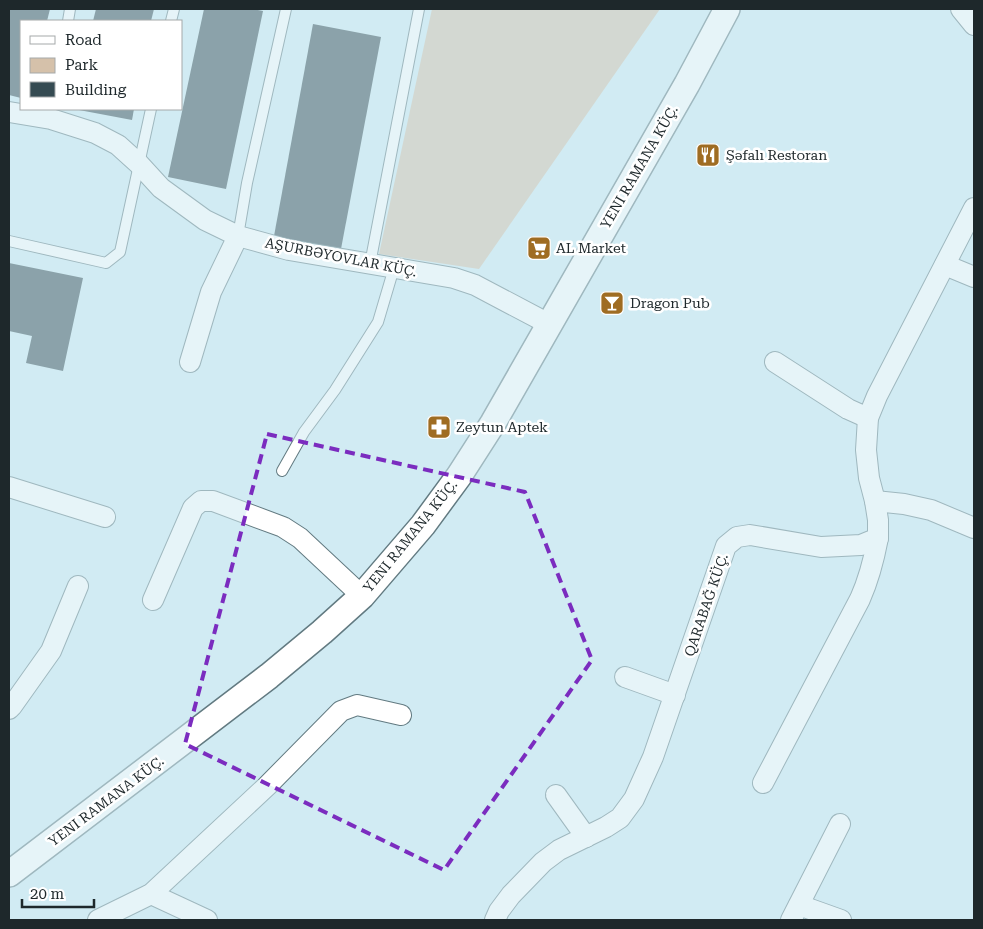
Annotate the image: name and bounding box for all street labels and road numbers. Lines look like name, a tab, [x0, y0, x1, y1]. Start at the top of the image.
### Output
street label: YENI RAMANA KÜÇ.	[597, 102, 681, 232]
street label: AŞURBƏYOVLAR KÜÇ.	[264, 234, 418, 280]
street label: YENI RAMANA KÜÇ.	[360, 477, 460, 595]
street label: QARABAĞ KÜÇ.	[681, 551, 731, 659]
street label: YENI RAMANA KÜÇ.	[45, 752, 167, 850]

